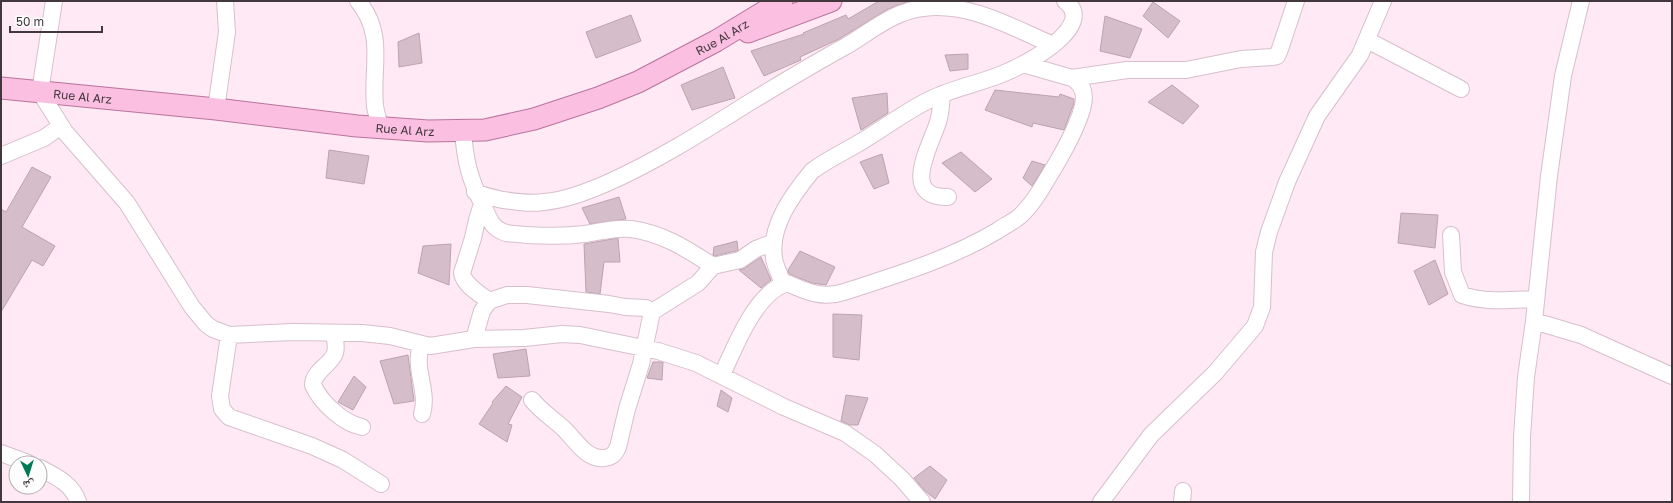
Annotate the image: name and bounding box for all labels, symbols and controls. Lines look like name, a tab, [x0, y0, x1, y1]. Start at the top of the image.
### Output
scale bar	[10, 8, 102, 34]
text: 50 m	[16, 14, 44, 29]
street label: Rue Al Arz	[693, 16, 751, 58]
street label: Rue Al Arz	[53, 86, 113, 106]
street label: Rue Al Arz	[375, 120, 434, 138]
north arrow	[8, 455, 48, 495]
text: ش	[22, 477, 35, 492]

